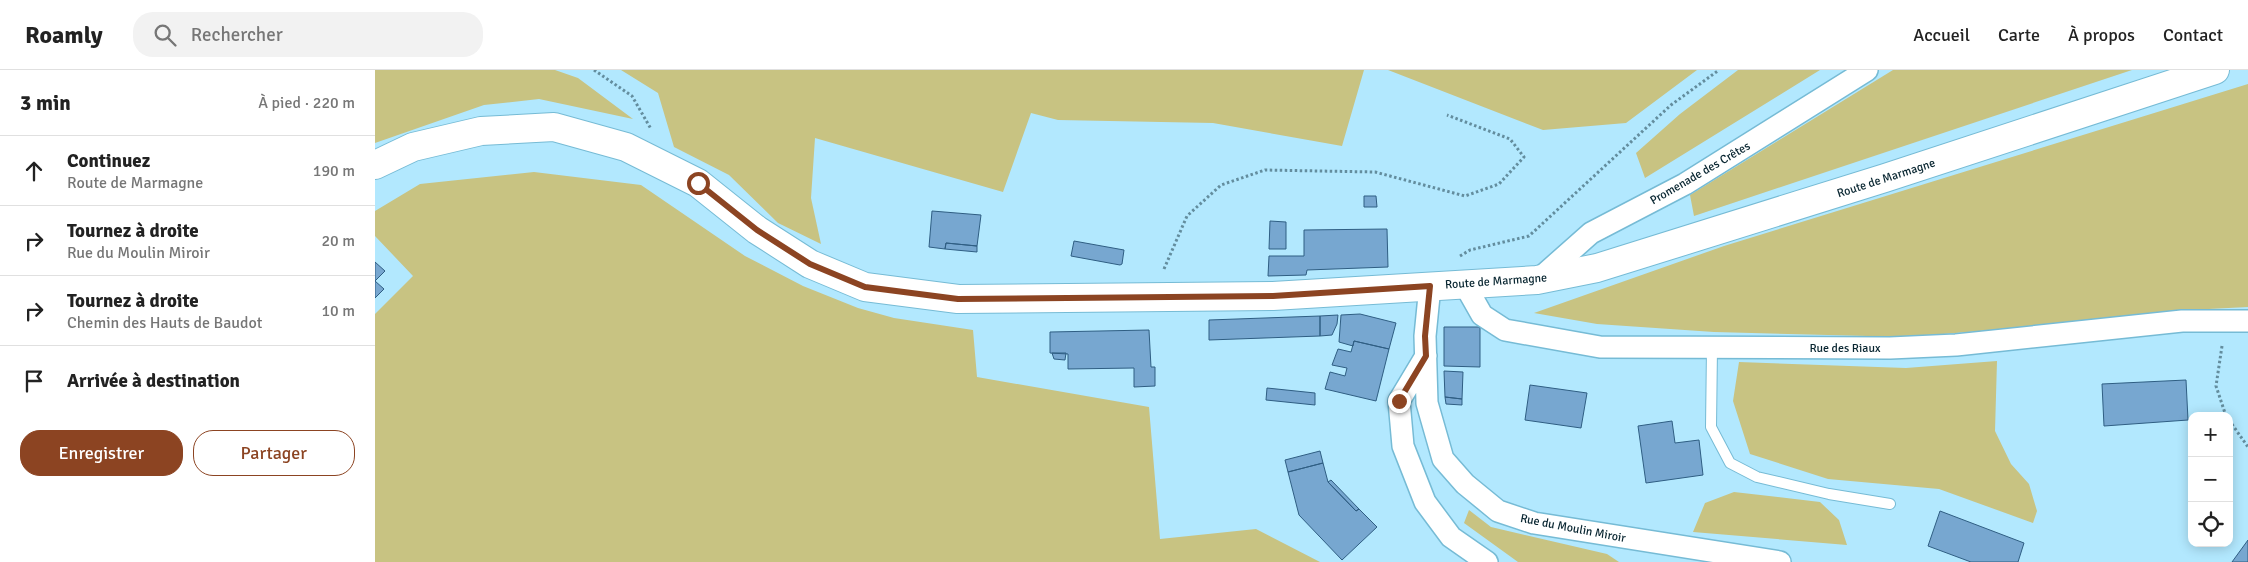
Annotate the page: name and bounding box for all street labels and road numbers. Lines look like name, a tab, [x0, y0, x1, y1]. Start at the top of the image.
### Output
street label: Promenade des Crêtes	[1647, 139, 1753, 208]
street label: Route de Marmagne	[1835, 156, 1937, 201]
street label: Route de Marmagne	[1444, 270, 1548, 293]
street label: Rue des Riaux	[1809, 341, 1881, 356]
street label: Rue du Moulin Miroir	[1519, 511, 1627, 546]

